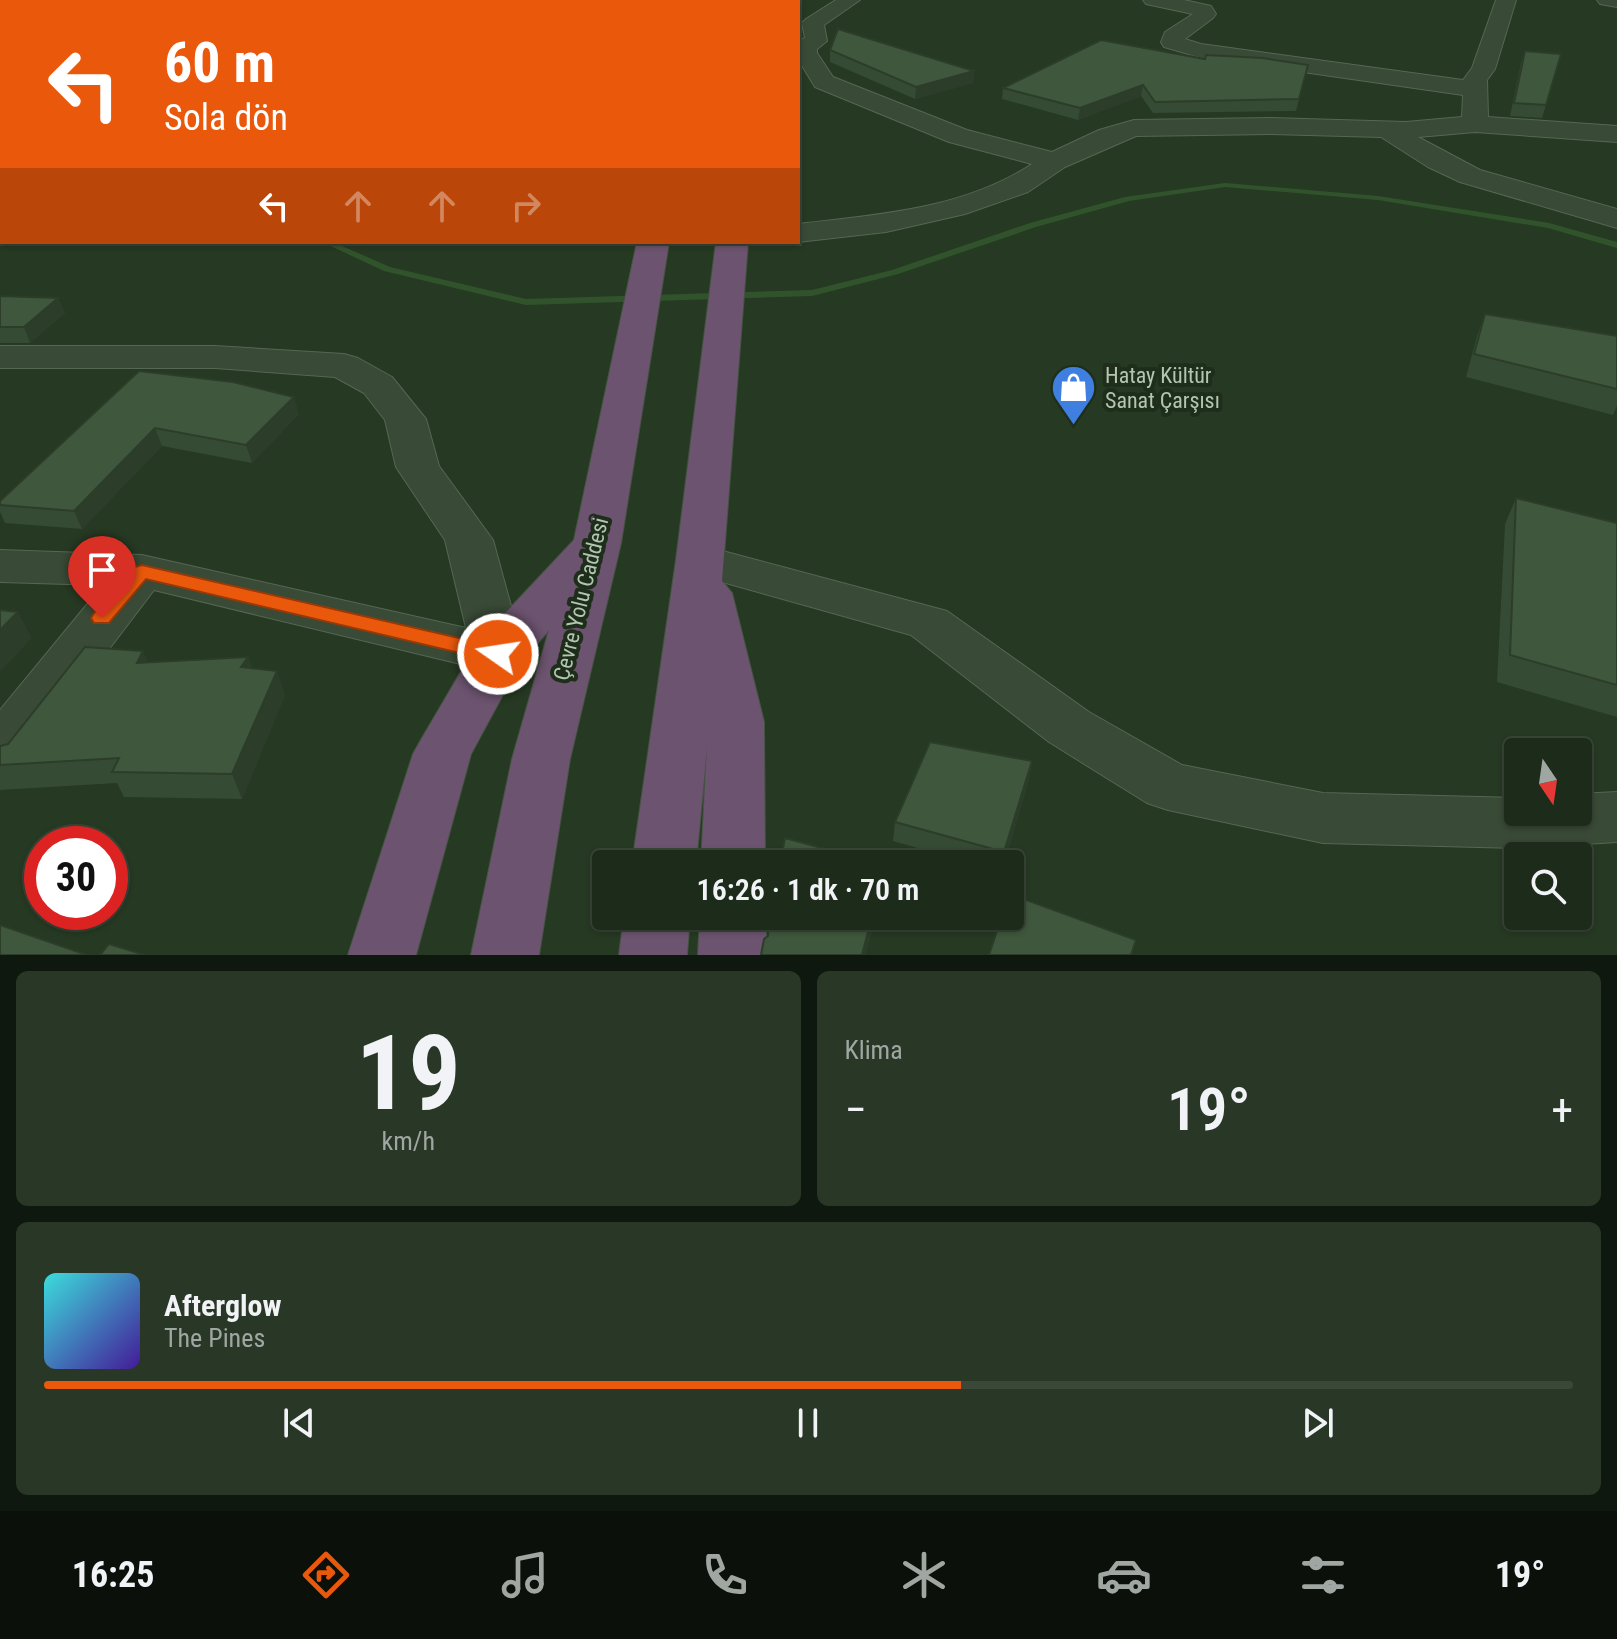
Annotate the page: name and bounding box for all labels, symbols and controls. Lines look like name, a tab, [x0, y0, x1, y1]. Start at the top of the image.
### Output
text: 60 m	[164, 30, 275, 96]
icon: left	[32, 32, 136, 136]
text: Sola dön	[164, 97, 288, 139]
icon: left	[252, 184, 296, 228]
icon: ahead	[336, 184, 380, 228]
icon: ahead	[420, 184, 464, 228]
icon: right	[504, 184, 548, 228]
place label: Hatay Kültür Sanat Çarşısı	[1105, 363, 1220, 413]
shop icon: Hatay Kültür Sanat Çarşısı	[1050, 364, 1098, 427]
street label: Çevre Yolu Caddesi	[549, 515, 613, 683]
pin	[68, 536, 136, 618]
icon: arrive	[80, 548, 124, 592]
position arrow	[456, 612, 540, 696]
north arrow	[1504, 738, 1592, 826]
map controls	[1504, 738, 1592, 930]
speed limit sign: 30	[24, 826, 128, 930]
button: search	[1504, 842, 1592, 930]
text: 16:26 · 1 dk · 70 m	[697, 872, 919, 907]
text: 19	[356, 1013, 461, 1134]
text: Klima	[845, 1035, 903, 1065]
text: 19°	[1167, 1074, 1251, 1145]
text: −	[845, 1084, 867, 1136]
text: +	[1551, 1084, 1573, 1136]
text: km/h	[382, 1126, 435, 1156]
text: Afterglow	[164, 1288, 282, 1323]
text: The Pines	[164, 1323, 265, 1353]
icon: previous	[277, 1401, 321, 1445]
icon: pause	[786, 1401, 830, 1445]
icon: next	[1296, 1401, 1340, 1445]
icon: directions	[298, 1547, 354, 1603]
icon: music	[497, 1547, 553, 1603]
icon: phone	[697, 1547, 753, 1603]
icon: climate	[896, 1547, 952, 1603]
icon: car	[1096, 1547, 1152, 1603]
icon: filters	[1295, 1547, 1351, 1603]
text: 16:25	[72, 1554, 154, 1596]
text: 19°	[1495, 1554, 1545, 1596]

